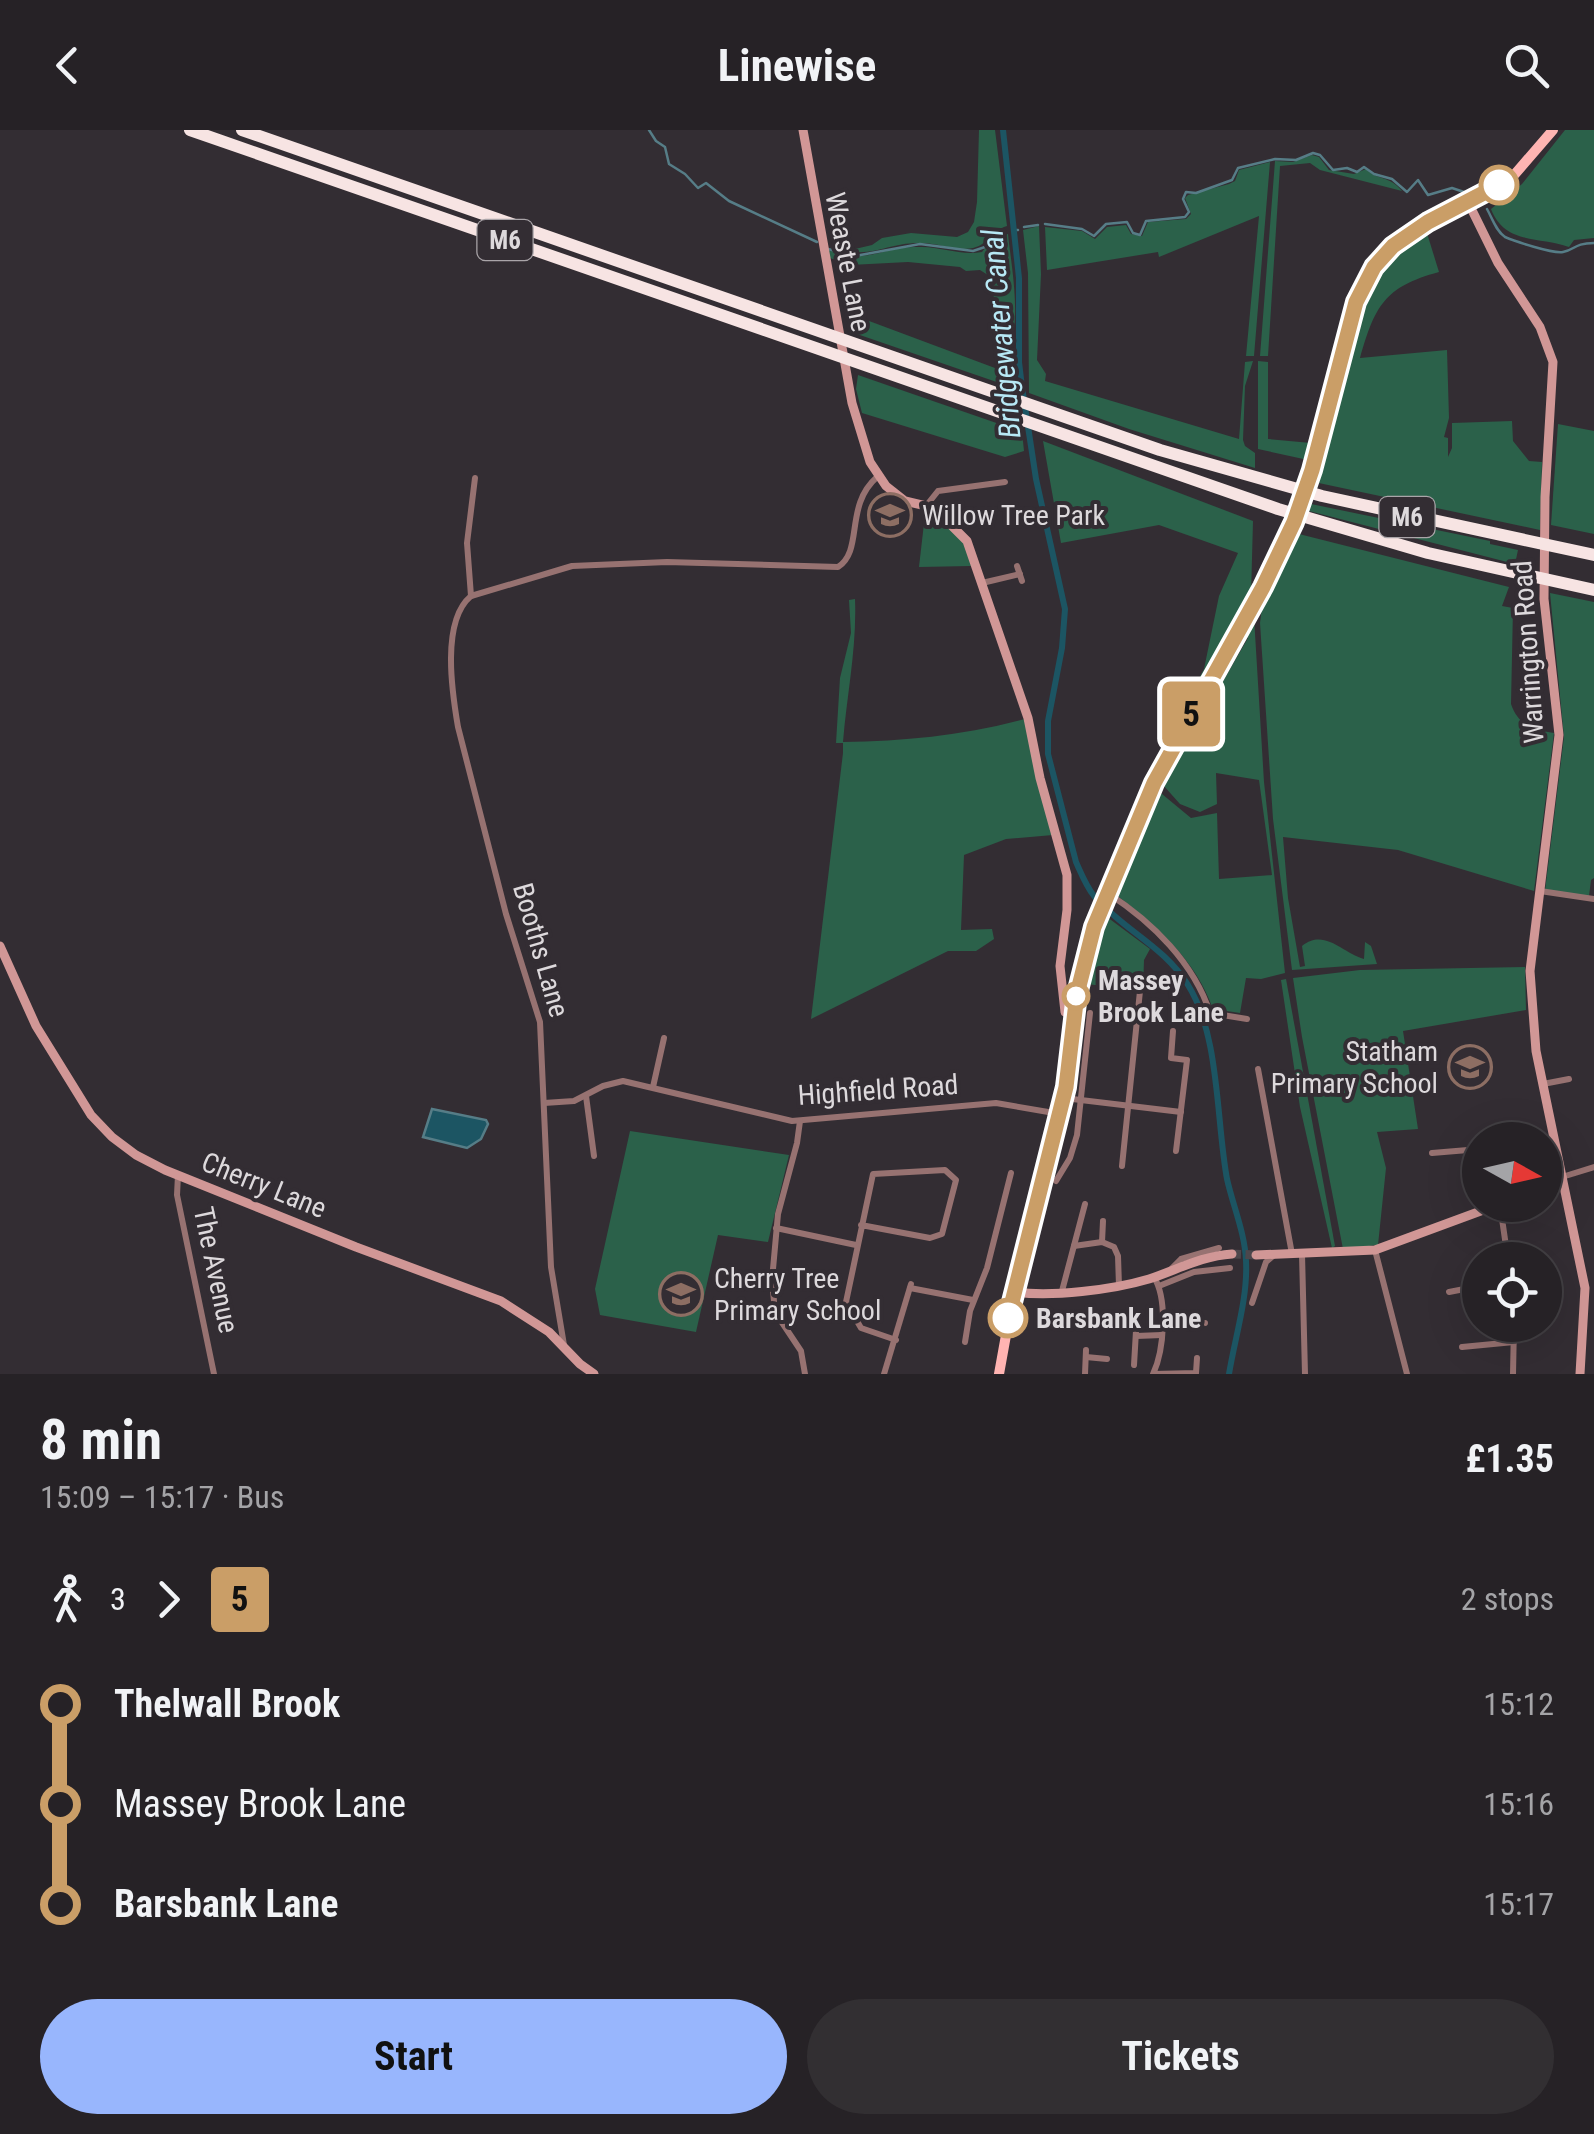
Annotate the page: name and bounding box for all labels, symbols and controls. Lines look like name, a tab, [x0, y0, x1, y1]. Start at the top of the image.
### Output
icon: back	[40, 38, 95, 93]
icon: search	[1499, 38, 1554, 93]
text: Linewise	[718, 39, 876, 92]
unlabelled marker	[1480, 166, 1518, 204]
street label: Weaste Lane	[818, 189, 878, 335]
road number: M6	[478, 220, 532, 260]
water label: Bridgewater Canal	[974, 228, 1028, 440]
school or university icon: Willow Tree Park	[867, 492, 913, 538]
road number: M6	[1380, 497, 1434, 537]
place label: Willow Tree Park	[922, 499, 1106, 532]
street label: Warrington Road	[1505, 559, 1551, 745]
line badge: 5	[1158, 682, 1224, 746]
text: 5	[1182, 694, 1200, 735]
street label: Booths Lane	[506, 879, 576, 1021]
place label: Massey Brook Lane	[1098, 964, 1224, 1029]
marker: Massey Brook Lane	[1063, 983, 1089, 1009]
place label: Statham Primary School	[1271, 1035, 1438, 1100]
school or university icon: Statham Primary School	[1447, 1044, 1493, 1090]
street label: Highfield Road	[797, 1068, 959, 1112]
north arrow	[1462, 1122, 1562, 1222]
map controls	[1462, 1122, 1562, 1342]
street label: Cherry Lane	[197, 1145, 331, 1225]
street label: The Avenue	[187, 1204, 245, 1336]
button: locate	[1462, 1242, 1562, 1342]
place label: Cherry Tree Primary School	[714, 1262, 881, 1327]
school or university icon: Cherry Tree Primary School	[658, 1271, 704, 1317]
marker: Barsbank Lane	[989, 1299, 1027, 1337]
place label: Barsbank Lane	[1036, 1302, 1201, 1335]
text: 8 min	[40, 1408, 162, 1472]
text: £1.35	[1465, 1437, 1554, 1481]
text: 15:09 – 15:17 · Bus	[40, 1478, 284, 1516]
icon: walk	[40, 1572, 95, 1627]
icon: forward	[141, 1572, 196, 1627]
text: 5	[231, 1579, 249, 1620]
text: 3	[110, 1580, 126, 1618]
text: 2 stops	[1461, 1580, 1554, 1618]
text: Thelwall Brook	[114, 1682, 340, 1726]
text: 15:12	[1483, 1685, 1554, 1723]
text: Massey Brook Lane	[114, 1782, 406, 1826]
text: 15:16	[1483, 1785, 1554, 1823]
text: Barsbank Lane	[114, 1882, 338, 1926]
text: 15:17	[1483, 1885, 1554, 1923]
button: Start	[40, 1999, 787, 2114]
button: Tickets	[807, 1999, 1554, 2114]

